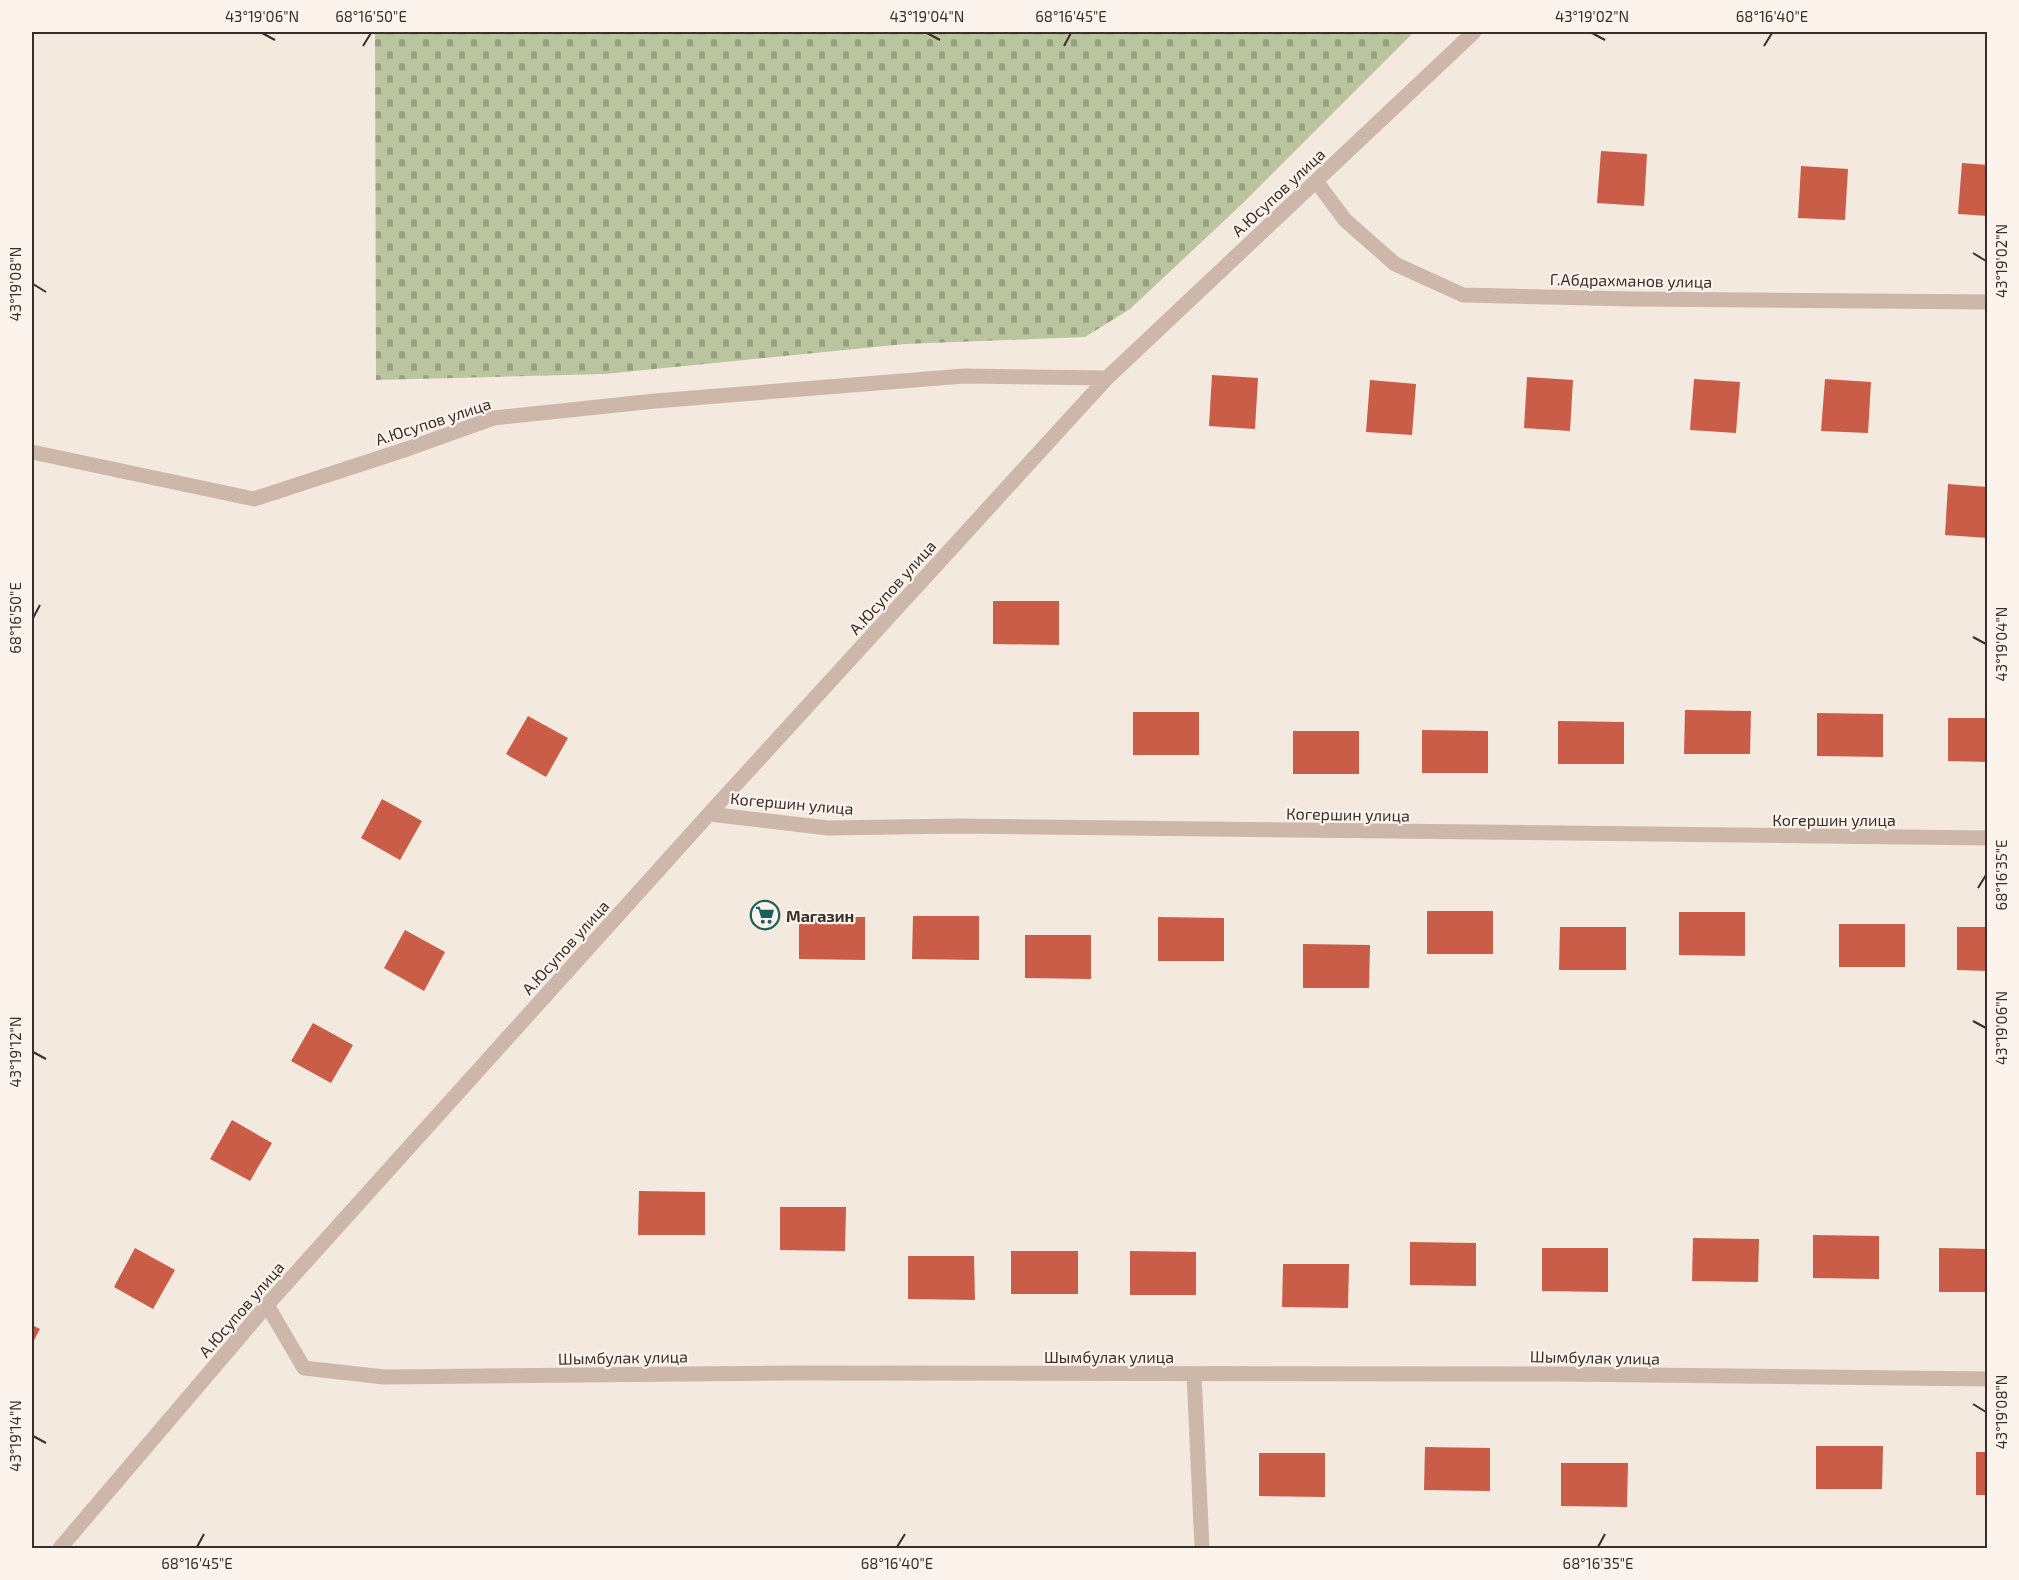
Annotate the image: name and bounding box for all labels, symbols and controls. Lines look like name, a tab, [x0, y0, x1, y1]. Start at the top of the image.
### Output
text: 43°19'06"N	[225, 7, 299, 25]
text: 68°16'50"E	[335, 7, 407, 25]
text: 43°19'04"N	[890, 7, 964, 25]
text: 68°16'45"E	[1035, 7, 1107, 25]
text: 43°19'02"N	[1555, 7, 1629, 25]
text: 68°16'40"E	[1736, 7, 1808, 25]
street label: А.Юсупов улица	[1228, 144, 1329, 241]
text: 43°19'02"N	[1992, 224, 2010, 298]
text: 43°19'08"N	[6, 247, 24, 321]
street label: Г.Абдрахманов улица	[1550, 269, 1712, 292]
street label: А.Юсупов улица	[373, 393, 493, 450]
street label: А.Юсупов улица	[845, 536, 940, 639]
text: 68°16'50"E	[6, 582, 24, 654]
text: 43°19'04"N	[1992, 607, 2010, 681]
street label: Когершин улица	[729, 788, 854, 819]
street label: Когершин улица	[1286, 803, 1410, 826]
street label: Когершин улица	[1772, 810, 1896, 830]
text: 68°16'35"E	[1992, 840, 2010, 910]
street label: А.Юсупов улица	[518, 896, 613, 999]
supermarket icon: Магазин	[749, 899, 781, 931]
place label: Магазин	[786, 906, 854, 925]
text: 43°19'06"N	[1992, 991, 2010, 1065]
text: 43°19'12"N	[6, 1017, 24, 1087]
street label: А.Юсупов улица	[194, 1257, 288, 1361]
street label: Шымбулак улица	[558, 1346, 688, 1369]
street label: Шымбулак улица	[1530, 1346, 1660, 1369]
street label: Шымбулак улица	[1044, 1347, 1174, 1367]
text: 43°19'08"N	[1992, 1375, 2010, 1449]
text: 43°19'14"N	[6, 1400, 24, 1472]
text: 68°16'45"E	[161, 1554, 233, 1572]
text: 68°16'40"E	[861, 1554, 933, 1572]
text: 68°16'35"E	[1563, 1554, 1633, 1572]

